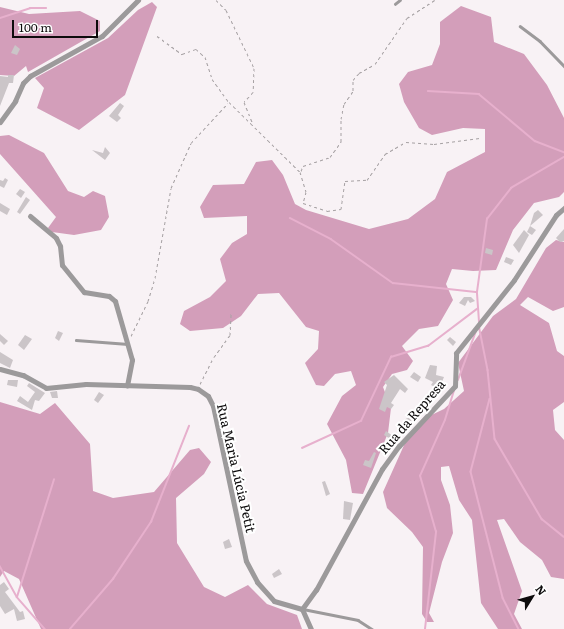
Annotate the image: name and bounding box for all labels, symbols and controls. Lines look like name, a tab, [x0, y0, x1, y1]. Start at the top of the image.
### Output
scale bar	[14, 12, 100, 38]
text: 100 m	[19, 18, 52, 36]
street label: Rua da Represa	[376, 377, 448, 457]
street label: Rua Maria Lúcia Petit	[214, 402, 258, 534]
north arrow	[512, 577, 552, 617]
text: N	[532, 581, 551, 598]

